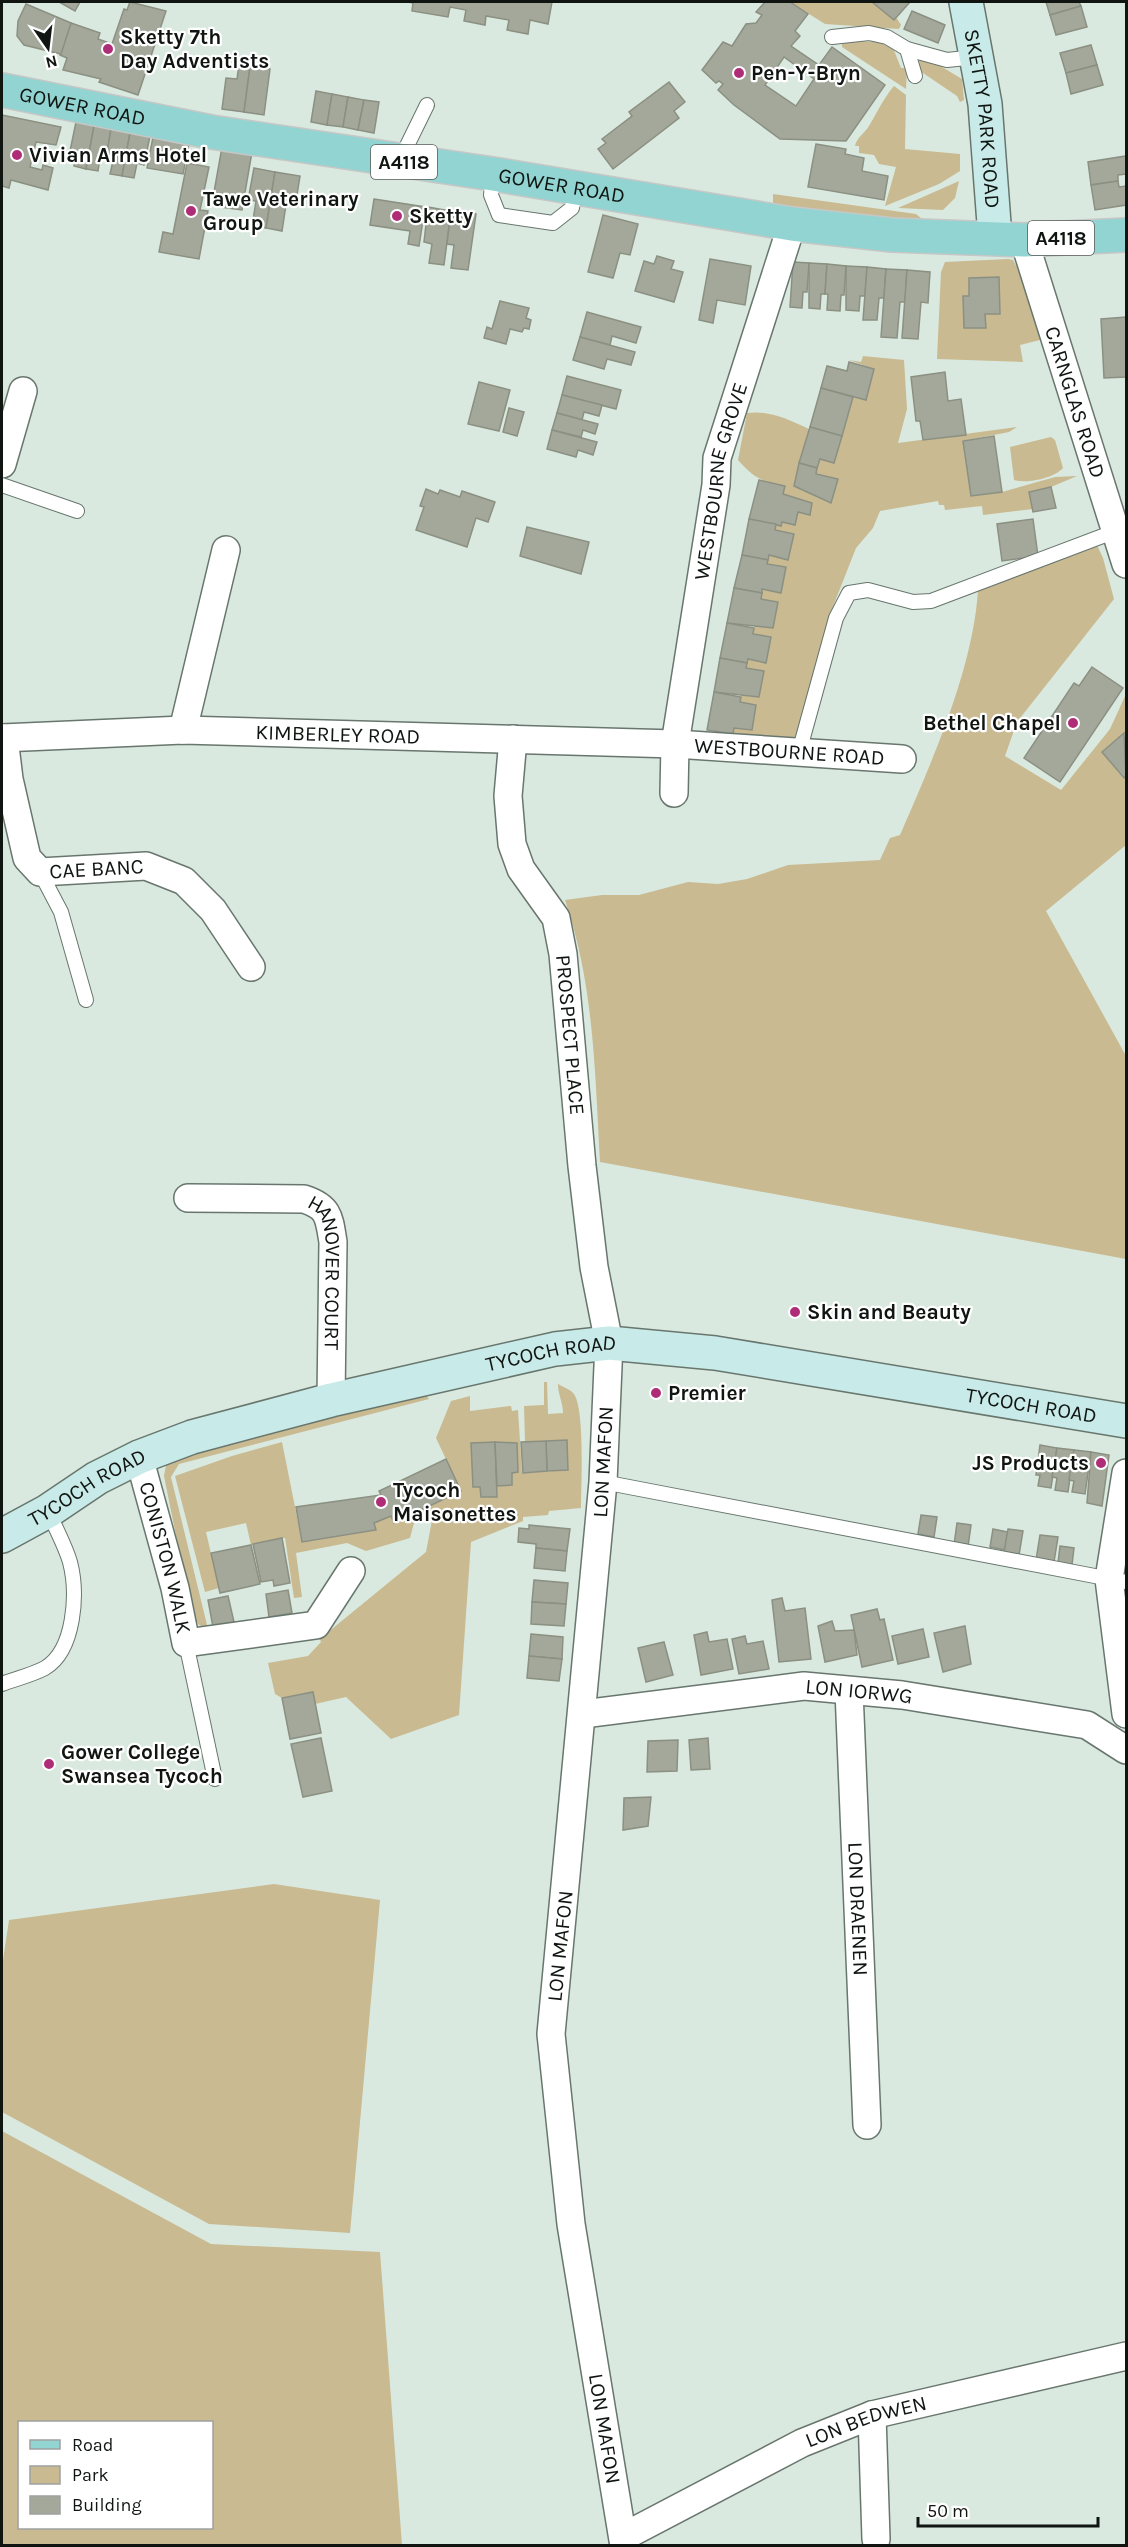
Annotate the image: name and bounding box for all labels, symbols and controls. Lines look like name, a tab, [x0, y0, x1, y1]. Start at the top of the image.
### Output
north arrow	[18, 18, 78, 78]
place label: Sketty 7th Day Adventists	[120, 25, 269, 73]
street label: SKETTY PARK ROAD	[959, 27, 1005, 209]
marker: Sketty 7th Day Adventists	[101, 42, 115, 56]
text: N	[44, 51, 59, 73]
place label: Pen-Y-Bryn	[751, 61, 861, 85]
marker: Pen-Y-Bryn	[732, 66, 746, 80]
street label: GOWER ROAD	[17, 82, 147, 131]
place label: Vivian Arms Hotel	[29, 143, 207, 167]
road number: A4118	[371, 145, 437, 179]
marker: Vivian Arms Hotel	[10, 148, 24, 162]
street label: GOWER ROAD	[497, 163, 627, 208]
place label: Tawe Veterinary Group	[203, 187, 359, 235]
marker: Tawe Veterinary Group	[184, 204, 198, 218]
place label: Sketty	[409, 204, 474, 228]
marker: Sketty	[390, 209, 404, 223]
road number: A4118	[1028, 221, 1094, 255]
street label: CARNGLAS ROAD	[1040, 323, 1110, 481]
street label: WESTBOURNE GROVE	[689, 380, 752, 582]
place label: Bethel Chapel	[923, 711, 1061, 735]
marker: Bethel Chapel	[1066, 716, 1080, 730]
street label: KIMBERLEY ROAD	[255, 720, 420, 749]
street label: WESTBOURNE ROAD	[693, 733, 885, 770]
street label: CAE BANC	[49, 854, 144, 883]
street label: PROSPECT PLACE	[551, 954, 589, 1116]
street label: HANOVER COURT	[304, 1190, 345, 1351]
place label: Skin and Beauty	[807, 1300, 971, 1324]
marker: Skin and Beauty	[788, 1305, 802, 1319]
street label: TYCOCH ROAD	[483, 1330, 617, 1376]
place label: Premier	[668, 1381, 747, 1405]
street label: TYCOCH ROAD	[964, 1383, 1099, 1428]
marker: Premier	[649, 1386, 663, 1400]
street label: LON MAFON	[588, 1406, 618, 1518]
street label: TYCOCH ROAD	[24, 1444, 150, 1531]
place label: JS Products	[972, 1451, 1089, 1475]
marker: JS Products	[1094, 1456, 1108, 1470]
place label: Tycoch Maisonettes	[393, 1478, 517, 1526]
street label: CONISTON WALK	[134, 1479, 196, 1636]
marker: Tycoch Maisonettes	[374, 1495, 388, 1509]
street label: LON IORWG	[804, 1674, 914, 1709]
place label: Gower College Swansea Tycoch	[61, 1740, 223, 1788]
marker: Gower College Swansea Tycoch	[42, 1757, 56, 1771]
street label: LON DRAENEN	[843, 1841, 873, 1976]
street label: LON MAFON	[542, 1889, 578, 2003]
street label: LON MAFON	[584, 2372, 626, 2486]
street label: LON BEDWEN	[802, 2391, 929, 2452]
legend	[18, 2421, 213, 2529]
text: Road	[72, 2434, 113, 2456]
text: Park	[72, 2464, 109, 2486]
scale bar	[918, 2490, 1098, 2528]
text: Building	[72, 2494, 142, 2516]
text: 50 m	[927, 2500, 969, 2522]

